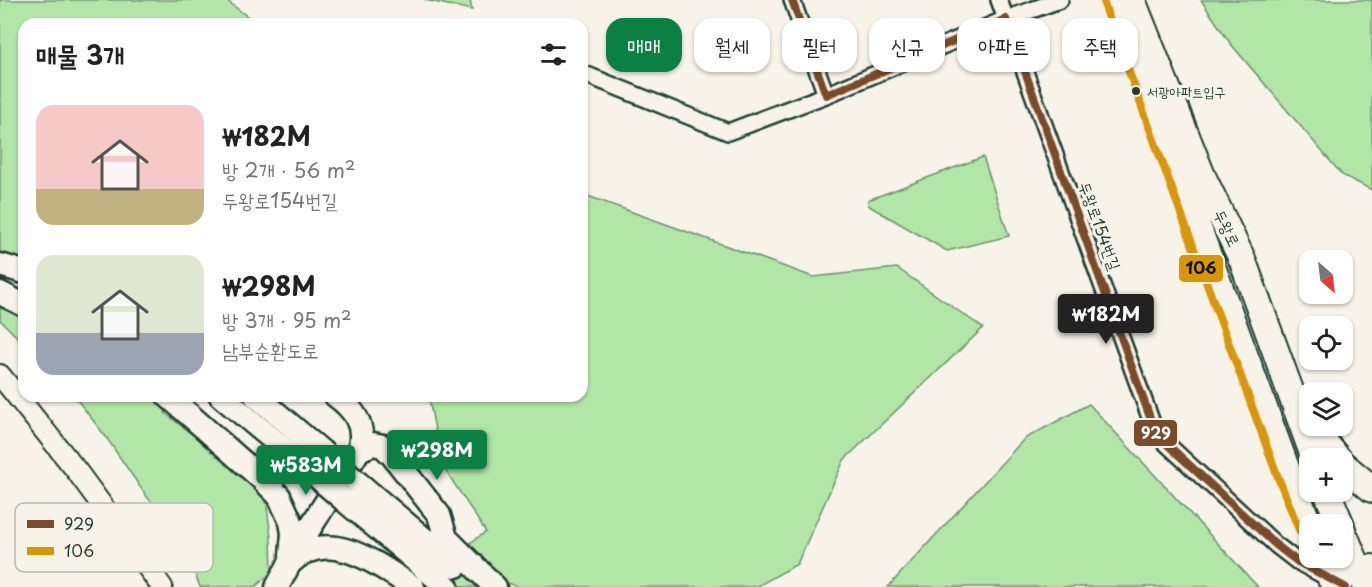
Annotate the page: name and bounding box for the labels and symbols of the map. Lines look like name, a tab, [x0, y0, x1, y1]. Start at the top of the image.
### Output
place label: 서광아파트입구	[1147, 81, 1226, 102]
marker: 서광아파트입구	[1130, 85, 1142, 97]
street label: 두왕로154번길	[1074, 178, 1128, 273]
street label: 두왕로	[1209, 205, 1247, 250]
north arrow	[1299, 250, 1353, 304]
line badge: 106	[1178, 254, 1224, 283]
text: 106	[1186, 255, 1216, 279]
pin: ₩182M	[1064, 294, 1148, 345]
line badge: 929	[1133, 419, 1178, 447]
text: 929	[1141, 420, 1171, 444]
pin: ₩298M	[395, 430, 479, 481]
pin: ₩583M	[264, 445, 348, 496]
legend	[15, 503, 213, 572]
text: 929	[64, 511, 94, 535]
text: 106	[64, 538, 94, 562]

